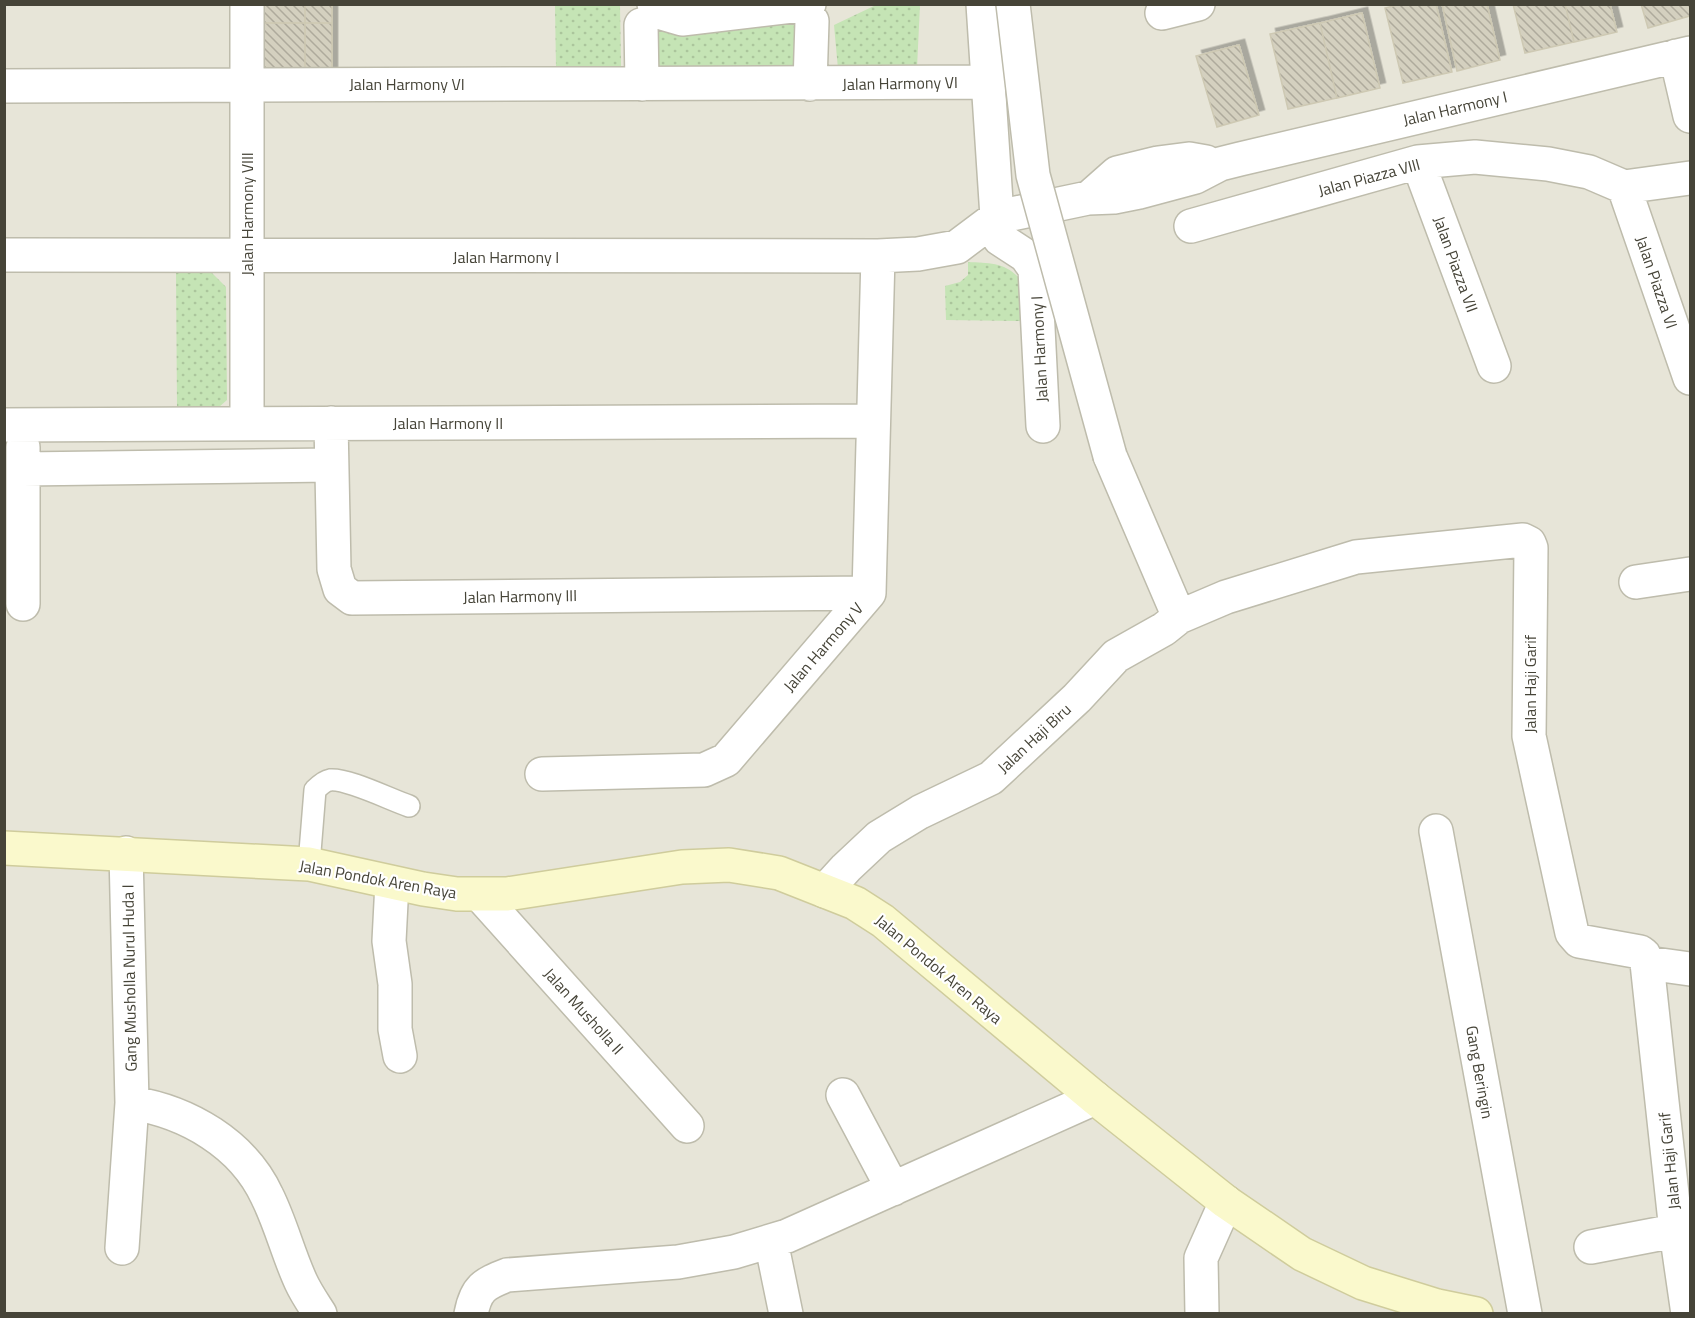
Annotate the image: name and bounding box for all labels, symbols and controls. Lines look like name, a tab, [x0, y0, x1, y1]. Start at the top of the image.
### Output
street label: Jalan Harmony VI	[842, 70, 958, 96]
street label: Jalan Harmony VI	[349, 72, 465, 96]
street label: Jalan Harmony I	[1400, 84, 1510, 132]
street label: Jalan Harmony VIII	[235, 152, 259, 276]
street label: Jalan Piazza VIII	[1315, 152, 1423, 202]
street label: Jalan Piazza VII	[1427, 213, 1485, 315]
street label: Jalan Piazza VI	[1630, 232, 1684, 332]
street label: Jalan Harmony I	[453, 245, 559, 269]
street label: Jalan Harmony I	[1024, 295, 1054, 403]
street label: Jalan Harmony II	[393, 411, 503, 435]
street label: Jalan Harmony III	[463, 583, 577, 609]
street label: Jalan Harmony V	[777, 597, 869, 697]
street label: Jalan Haji Garif	[1518, 634, 1542, 733]
street label: Jalan Haji Biru	[992, 697, 1076, 779]
street label: Jalan Pondok Aren Raya	[297, 853, 459, 905]
street label: Gang Musholla Nurul Huda I	[115, 884, 143, 1072]
street label: Jalan Pondok Aren Raya	[870, 909, 1008, 1029]
street label: Jalan Musholla II	[538, 962, 630, 1060]
street label: Gang Beringin	[1460, 1024, 1500, 1120]
street label: Jalan Haji Garif	[1652, 1110, 1686, 1211]

